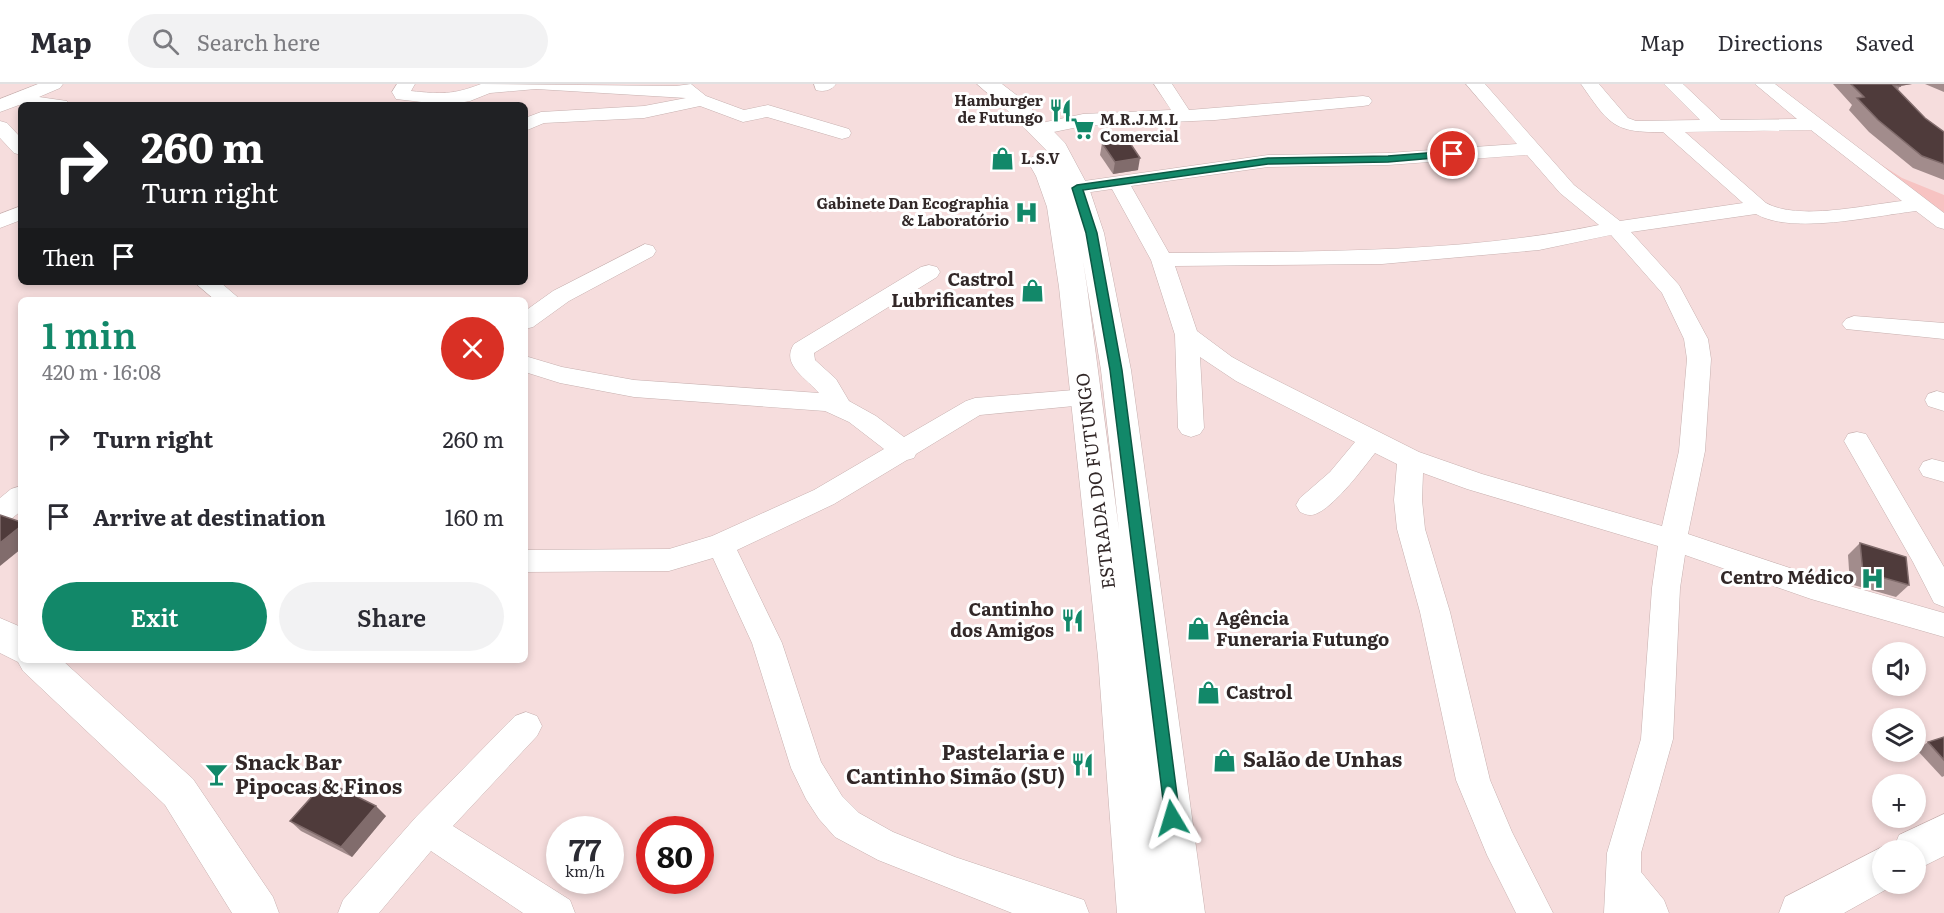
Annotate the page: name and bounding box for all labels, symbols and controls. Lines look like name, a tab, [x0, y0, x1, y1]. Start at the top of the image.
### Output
search box	[128, 14, 548, 68]
text: Map	[30, 20, 92, 62]
icon: search	[149, 25, 182, 58]
text: Search here	[197, 25, 320, 58]
text: Map	[1640, 26, 1685, 57]
text: Directions	[1718, 26, 1823, 57]
text: Saved	[1856, 26, 1914, 57]
place label: Hamburger de Futungo	[954, 88, 1043, 128]
restaurant icon: Hamburger de Futungo	[1048, 97, 1074, 123]
place label: M.R.J.M.L Comercial	[1100, 107, 1179, 147]
text: 260 m	[141, 114, 264, 176]
supermarket icon: M.R.J.M.L Comercial	[1069, 116, 1095, 142]
icon: right	[42, 126, 120, 204]
pin	[1427, 128, 1478, 179]
icon: arrive	[1436, 137, 1469, 170]
shop icon: L.S.V	[990, 146, 1016, 172]
place label: L.S.V	[1021, 146, 1060, 169]
text: Turn right	[141, 171, 278, 211]
place label: Gabinete Dan Ecographia & Laboratório	[817, 191, 1009, 231]
hospital icon: Gabinete Dan Ecographia & Laboratório	[1014, 200, 1040, 226]
text: Then	[42, 240, 95, 273]
icon: arrive	[107, 240, 140, 273]
place label: Castrol Lubrificantes	[891, 265, 1014, 313]
shop icon: Castrol Lubrificantes	[1019, 277, 1045, 303]
text: 1 min	[42, 307, 137, 360]
button: close	[441, 317, 504, 380]
text: 420 m · 16:08	[42, 356, 161, 386]
street label: ESTRADA DO FUTUNGO	[1068, 372, 1121, 591]
icon: right	[42, 422, 75, 455]
text: Turn right	[93, 422, 213, 455]
text: 260 m	[443, 422, 504, 455]
icon: arrive	[42, 500, 75, 533]
text: Arrive at destination	[93, 500, 326, 533]
text: 160 m	[445, 500, 504, 533]
place label: Centro Médico	[1720, 563, 1854, 590]
hospital icon: Centro Médico	[1859, 565, 1885, 591]
button: Exit	[42, 582, 267, 651]
button: Share	[279, 582, 504, 651]
place label: Cantinho dos Amigos	[950, 595, 1054, 643]
place label: Agência Funeraria Futungo	[1216, 604, 1389, 652]
restaurant icon: Cantinho dos Amigos	[1059, 607, 1085, 633]
shop icon: Agência Funeraria Futungo	[1185, 616, 1211, 642]
map controls	[1872, 642, 1926, 894]
button: sound	[1872, 642, 1926, 696]
place label: Castrol	[1226, 678, 1293, 705]
shop icon: Castrol	[1195, 680, 1221, 706]
button: layers	[1872, 708, 1926, 762]
place label: Pastelaria e Cantinho Simão (SU)	[846, 735, 1065, 790]
place label: Salão de Unhas	[1243, 742, 1402, 773]
place label: Snack Bar Pipocas & Finos	[235, 745, 402, 800]
shop icon: Salão de Unhas	[1212, 747, 1238, 773]
restaurant icon: Pastelaria e Cantinho Simão (SU)	[1070, 752, 1096, 778]
bar icon: Snack Bar Pipocas & Finos	[204, 762, 230, 788]
button: +	[1872, 774, 1926, 828]
position arrow	[1140, 786, 1204, 850]
speed limit sign: 80	[636, 816, 714, 894]
text: 77	[569, 826, 601, 870]
button: −	[1872, 840, 1926, 894]
text: km/h	[565, 859, 605, 882]

